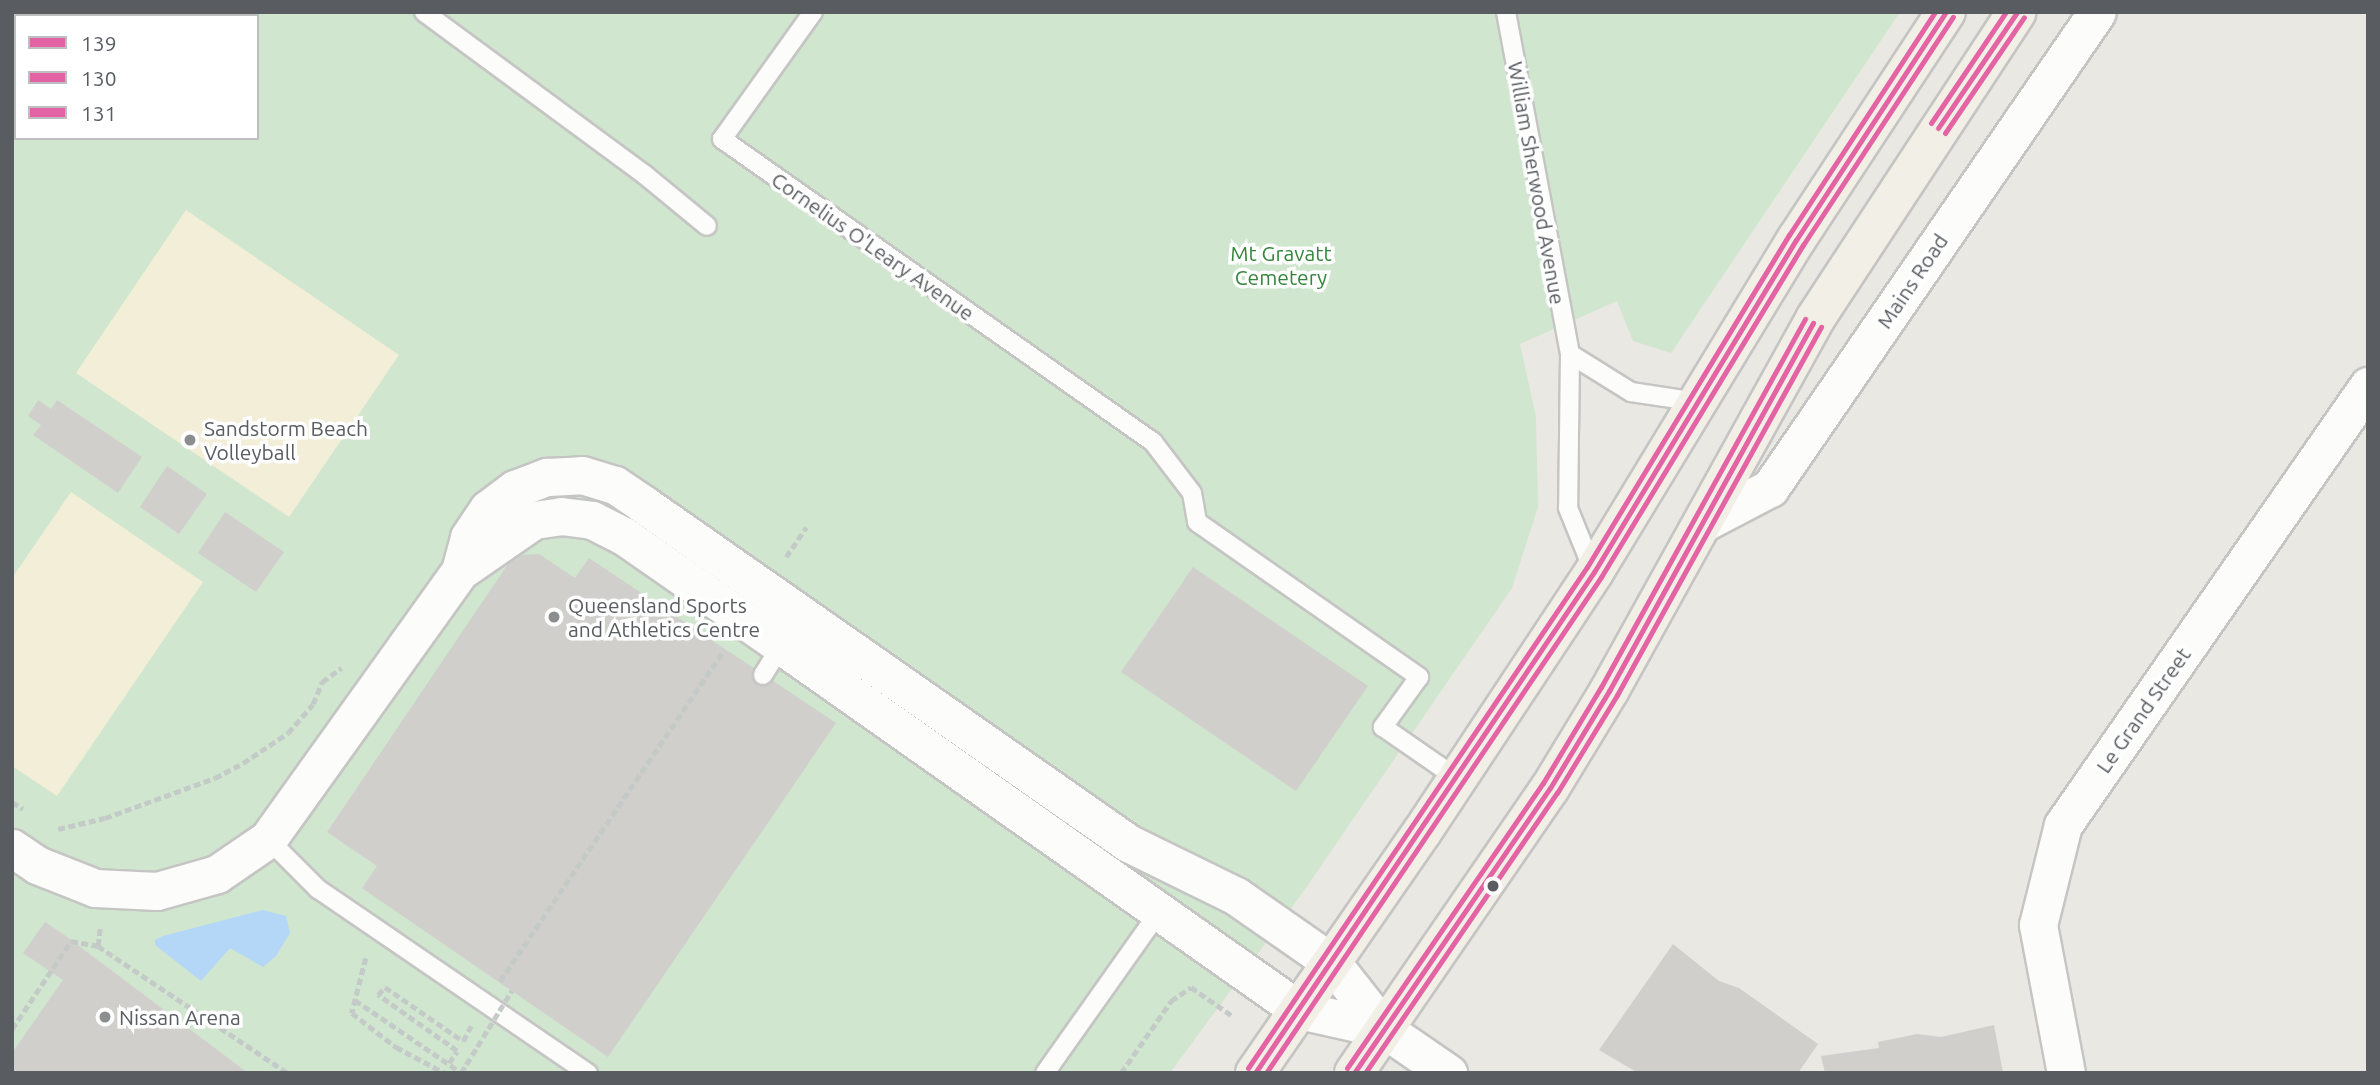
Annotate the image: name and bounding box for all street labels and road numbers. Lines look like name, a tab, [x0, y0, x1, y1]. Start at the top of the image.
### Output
street label: William Sherwood Avenue	[1503, 59, 1571, 307]
street label: Cornelius O'Leary Avenue	[767, 166, 979, 326]
street label: Mains Road	[1871, 229, 1953, 333]
street label: Le Grand Street	[2090, 642, 2196, 778]

